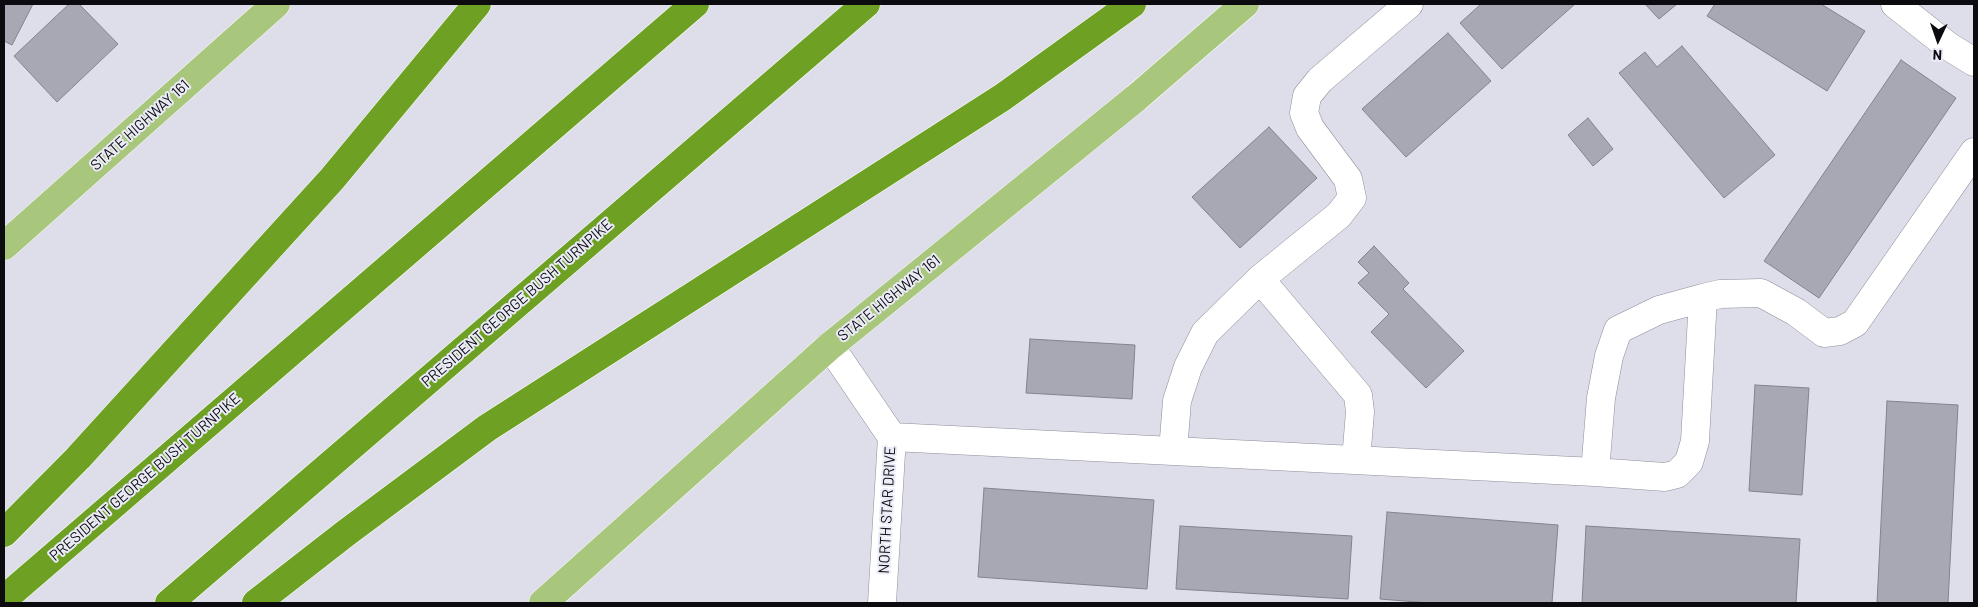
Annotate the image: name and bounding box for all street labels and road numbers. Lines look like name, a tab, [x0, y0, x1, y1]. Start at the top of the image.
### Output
street label: STATE HIGHWAY 161	[87, 76, 193, 174]
street label: PRESIDENT GEORGE BUSH TURNPIKE	[418, 215, 616, 391]
street label: STATE HIGHWAY 161	[834, 251, 944, 345]
street label: PRESIDENT GEORGE BUSH TURNPIKE	[46, 389, 244, 565]
street label: NORTH STAR DRIVE	[875, 446, 899, 574]

